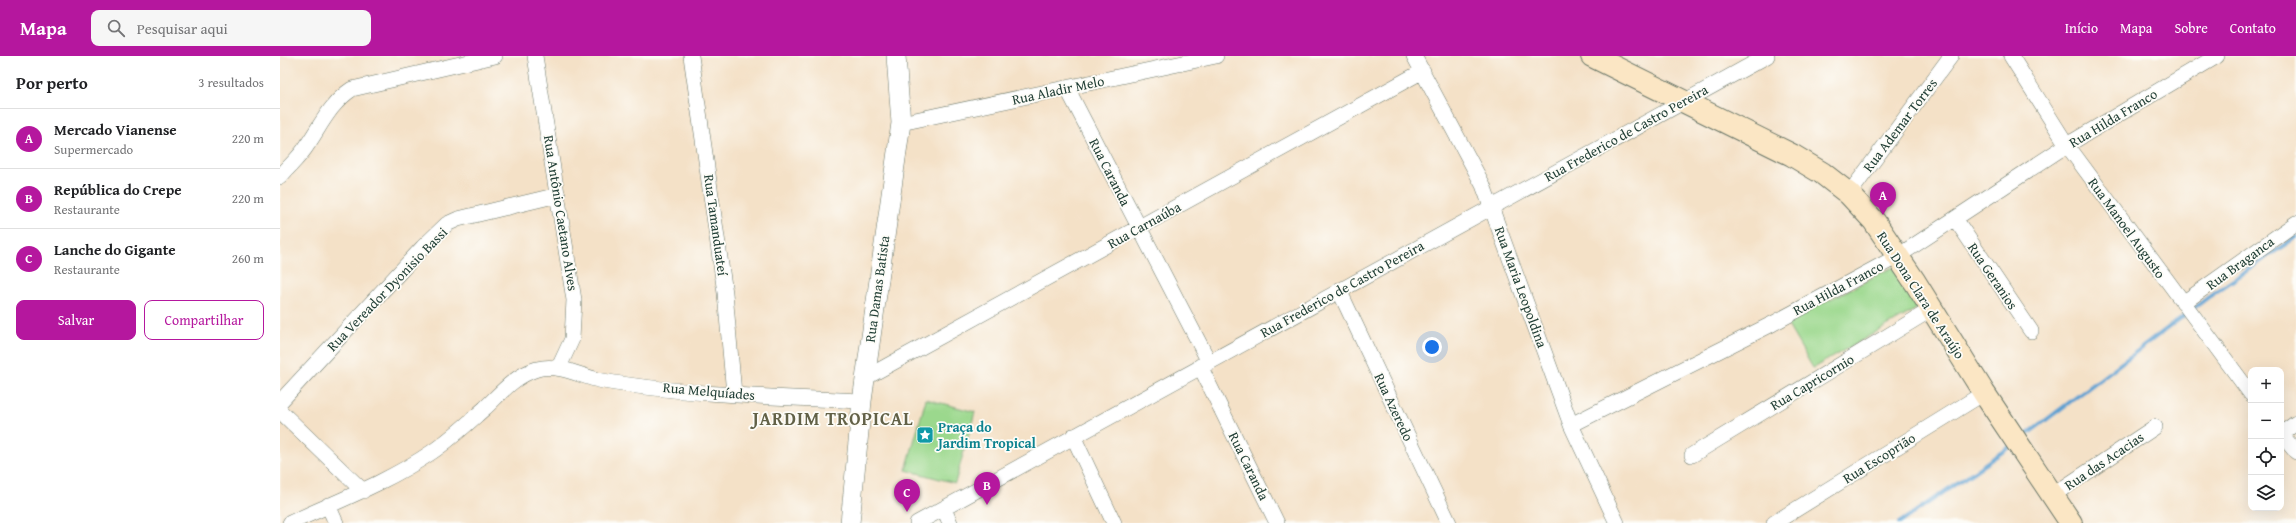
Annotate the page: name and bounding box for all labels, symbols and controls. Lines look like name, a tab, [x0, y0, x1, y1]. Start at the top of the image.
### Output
search box	[91, 10, 371, 46]
text: Mapa	[20, 14, 67, 42]
icon: search	[105, 17, 127, 39]
text: Pesquisar aqui	[137, 18, 228, 39]
text: Início	[2065, 18, 2098, 38]
text: Mapa	[2120, 18, 2152, 38]
text: Sobre	[2174, 18, 2208, 38]
text: Contato	[2230, 18, 2276, 38]
text: Por perto	[16, 70, 88, 95]
street label: Rua Aladir Melo	[1010, 70, 1106, 110]
text: 3 resultados	[198, 73, 264, 92]
street label: Rua Ademar Torres	[1858, 74, 1942, 176]
street label: Rua Frederico de Castro Pereira	[1540, 79, 1712, 186]
street label: Rua Hilda Franco	[2065, 84, 2161, 152]
text: Mercado Vianense	[54, 119, 177, 140]
text: A	[25, 129, 33, 148]
text: 220 m	[232, 129, 264, 148]
street label: Rua Antônio Caetano Alves	[539, 134, 583, 292]
street label: Rua Caranda	[1084, 135, 1136, 210]
text: Supermercado	[54, 140, 133, 159]
street label: Rua Tamanduateí	[699, 173, 733, 278]
street label: Rua Manoel Augusto	[2084, 173, 2170, 283]
text: República do Crepe	[54, 179, 182, 200]
pin: A	[1870, 182, 1896, 215]
text: B	[25, 189, 33, 208]
text: 220 m	[232, 189, 264, 208]
street label: Rua Carnaúba	[1104, 196, 1185, 253]
text: Restaurante	[54, 200, 120, 219]
street label: Rua Vereador Dyonisio Bassi	[322, 222, 452, 356]
street label: Rua Maria Leopoldina	[1490, 223, 1552, 351]
street label: Rua Dona Clara de Araújo	[1872, 227, 1970, 363]
street label: Rua Braganca	[2202, 231, 2278, 295]
street label: Rua Damas Batista	[860, 234, 894, 344]
street label: Rua Frederico de Castro Pereira	[1256, 235, 1428, 342]
text: Lanche do Gigante	[54, 239, 176, 260]
street label: Rua Geranios	[1963, 239, 2023, 313]
text: C	[25, 249, 33, 268]
text: 260 m	[232, 249, 264, 268]
street label: Rua Hilda Franco	[1789, 256, 1887, 320]
text: Restaurante	[54, 260, 120, 279]
button: Salvar	[16, 300, 136, 340]
button: Compartilhar	[144, 300, 264, 340]
your location	[1422, 337, 1442, 357]
street label: Rua Capricornio	[1766, 349, 1858, 415]
map controls	[2248, 367, 2284, 511]
button: +	[2248, 367, 2284, 403]
street label: Rua Azeredo	[1369, 370, 1419, 444]
street label: Rua Melquíades	[662, 377, 756, 405]
button: −	[2248, 403, 2284, 439]
district label: JARDIM TROPICAL	[749, 405, 914, 432]
place label: Praça do Jardim Tropical	[936, 417, 1037, 453]
place icon: Praça do Jardim Tropical	[915, 425, 935, 445]
street label: Rua das Acacias	[2060, 427, 2148, 495]
street label: Rua Caranda	[1224, 428, 1274, 504]
street label: Rua Escoprião	[1839, 428, 1919, 488]
button: locate	[2248, 439, 2284, 475]
pin: B	[974, 472, 1000, 505]
button: layers	[2248, 475, 2284, 511]
pin: C	[894, 479, 920, 512]

